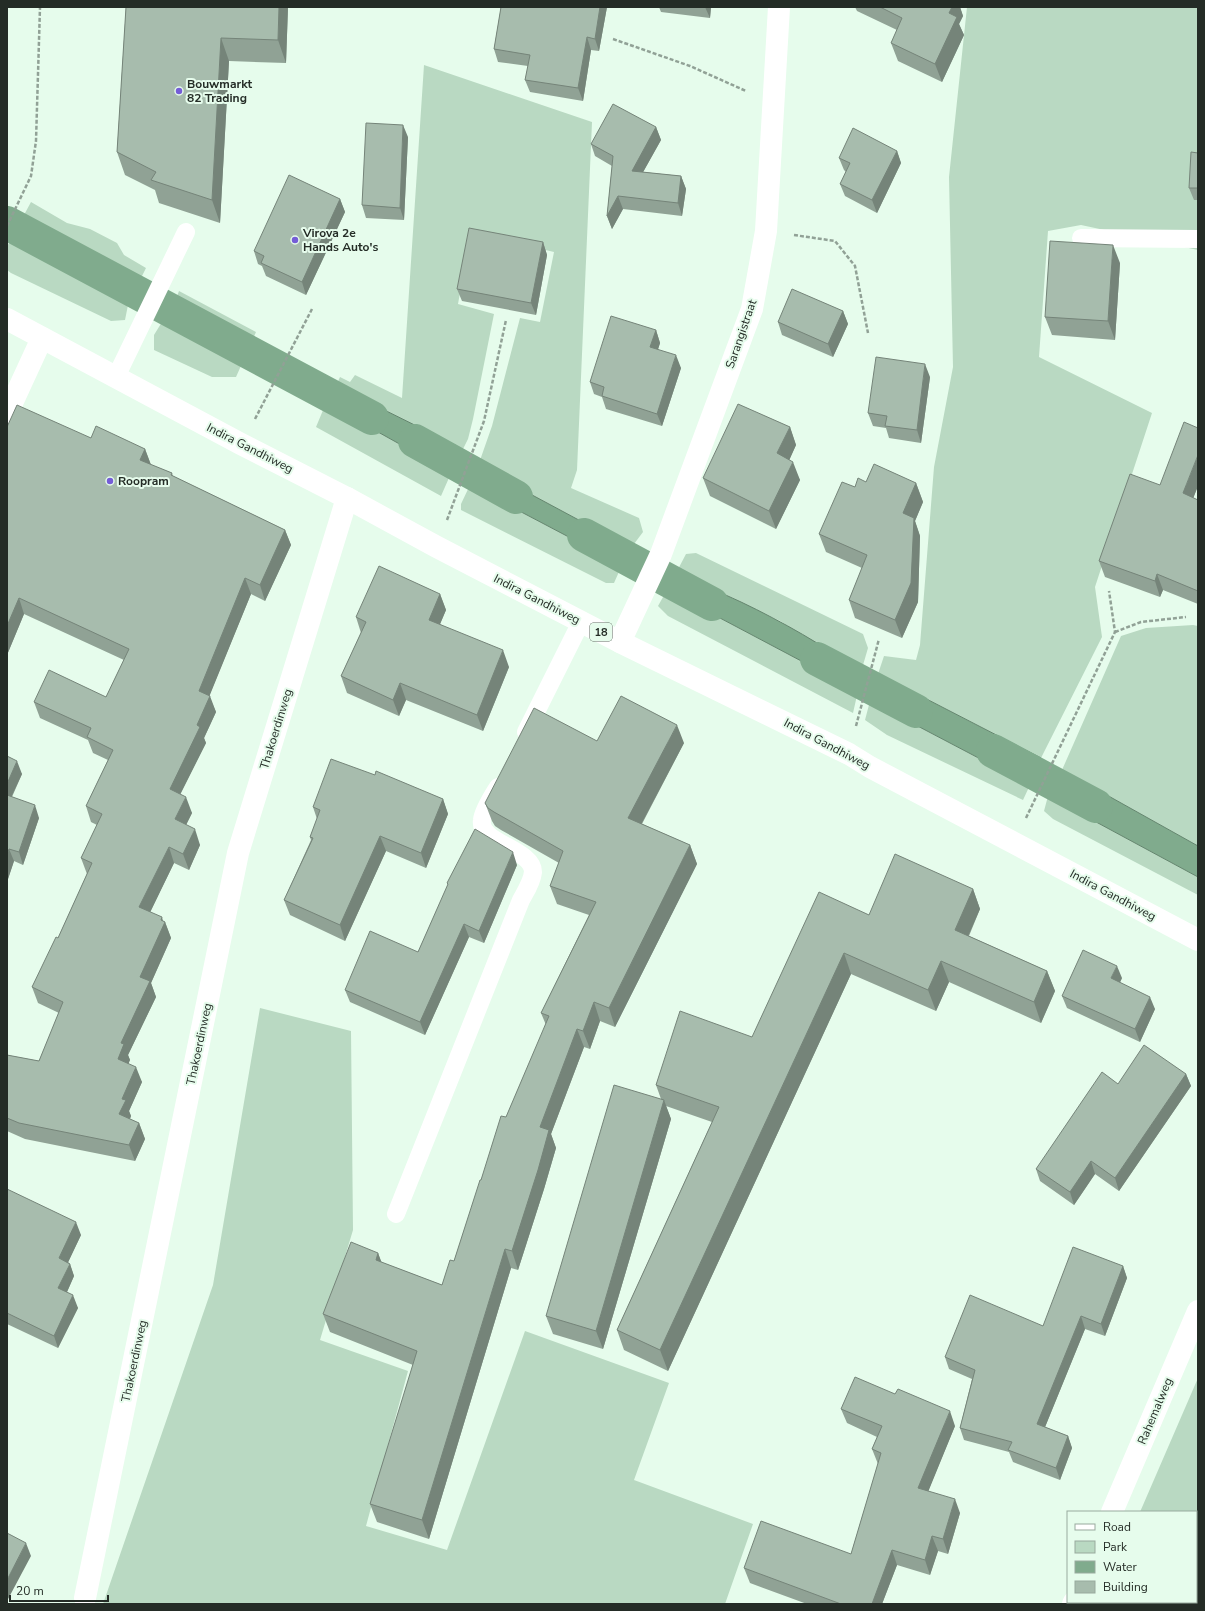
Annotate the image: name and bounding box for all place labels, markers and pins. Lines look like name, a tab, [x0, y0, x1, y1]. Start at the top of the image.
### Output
place label: Bouwmarkt 82 Trading	[187, 76, 252, 106]
marker: Bouwmarkt 82 Trading	[174, 86, 184, 96]
place label: Virova 2e Hands Auto's	[302, 225, 378, 255]
marker: Virova 2e Hands Auto's	[290, 235, 300, 245]
place label: Roopram	[118, 473, 169, 489]
marker: Roopram	[105, 476, 115, 486]

